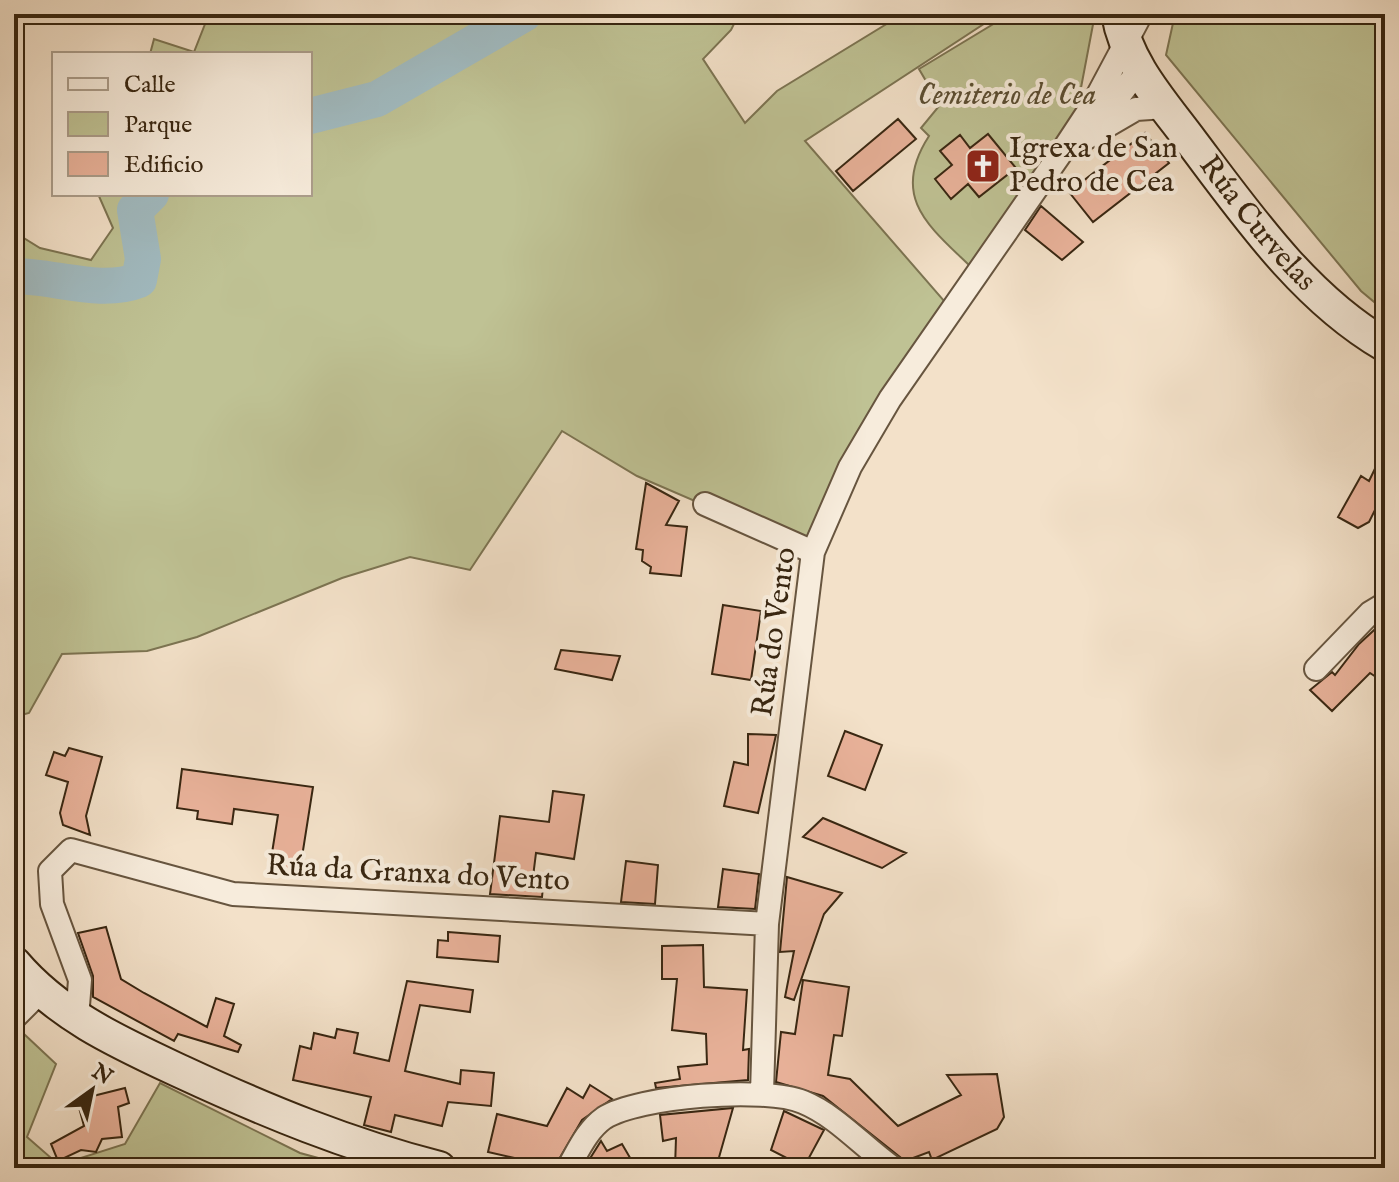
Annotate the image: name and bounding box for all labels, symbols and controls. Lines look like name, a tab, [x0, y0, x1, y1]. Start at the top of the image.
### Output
legend	[52, 52, 312, 196]
text: Calle	[124, 70, 176, 101]
park label: Cemiterio de Cea	[918, 77, 1096, 115]
text: Parque	[124, 110, 192, 141]
place label: Igrexa de San Pedro de Cea	[1009, 130, 1178, 202]
church icon: Igrexa de San Pedro de Cea	[964, 147, 1002, 185]
street label: Rúa Curvelas	[1190, 148, 1323, 300]
text: Edificio	[124, 150, 203, 181]
street label: Rúa do Vento	[744, 545, 806, 719]
street label: Rúa da Granxa do Vento	[265, 847, 571, 901]
north arrow	[52, 1050, 132, 1130]
text: N	[85, 1057, 117, 1092]

